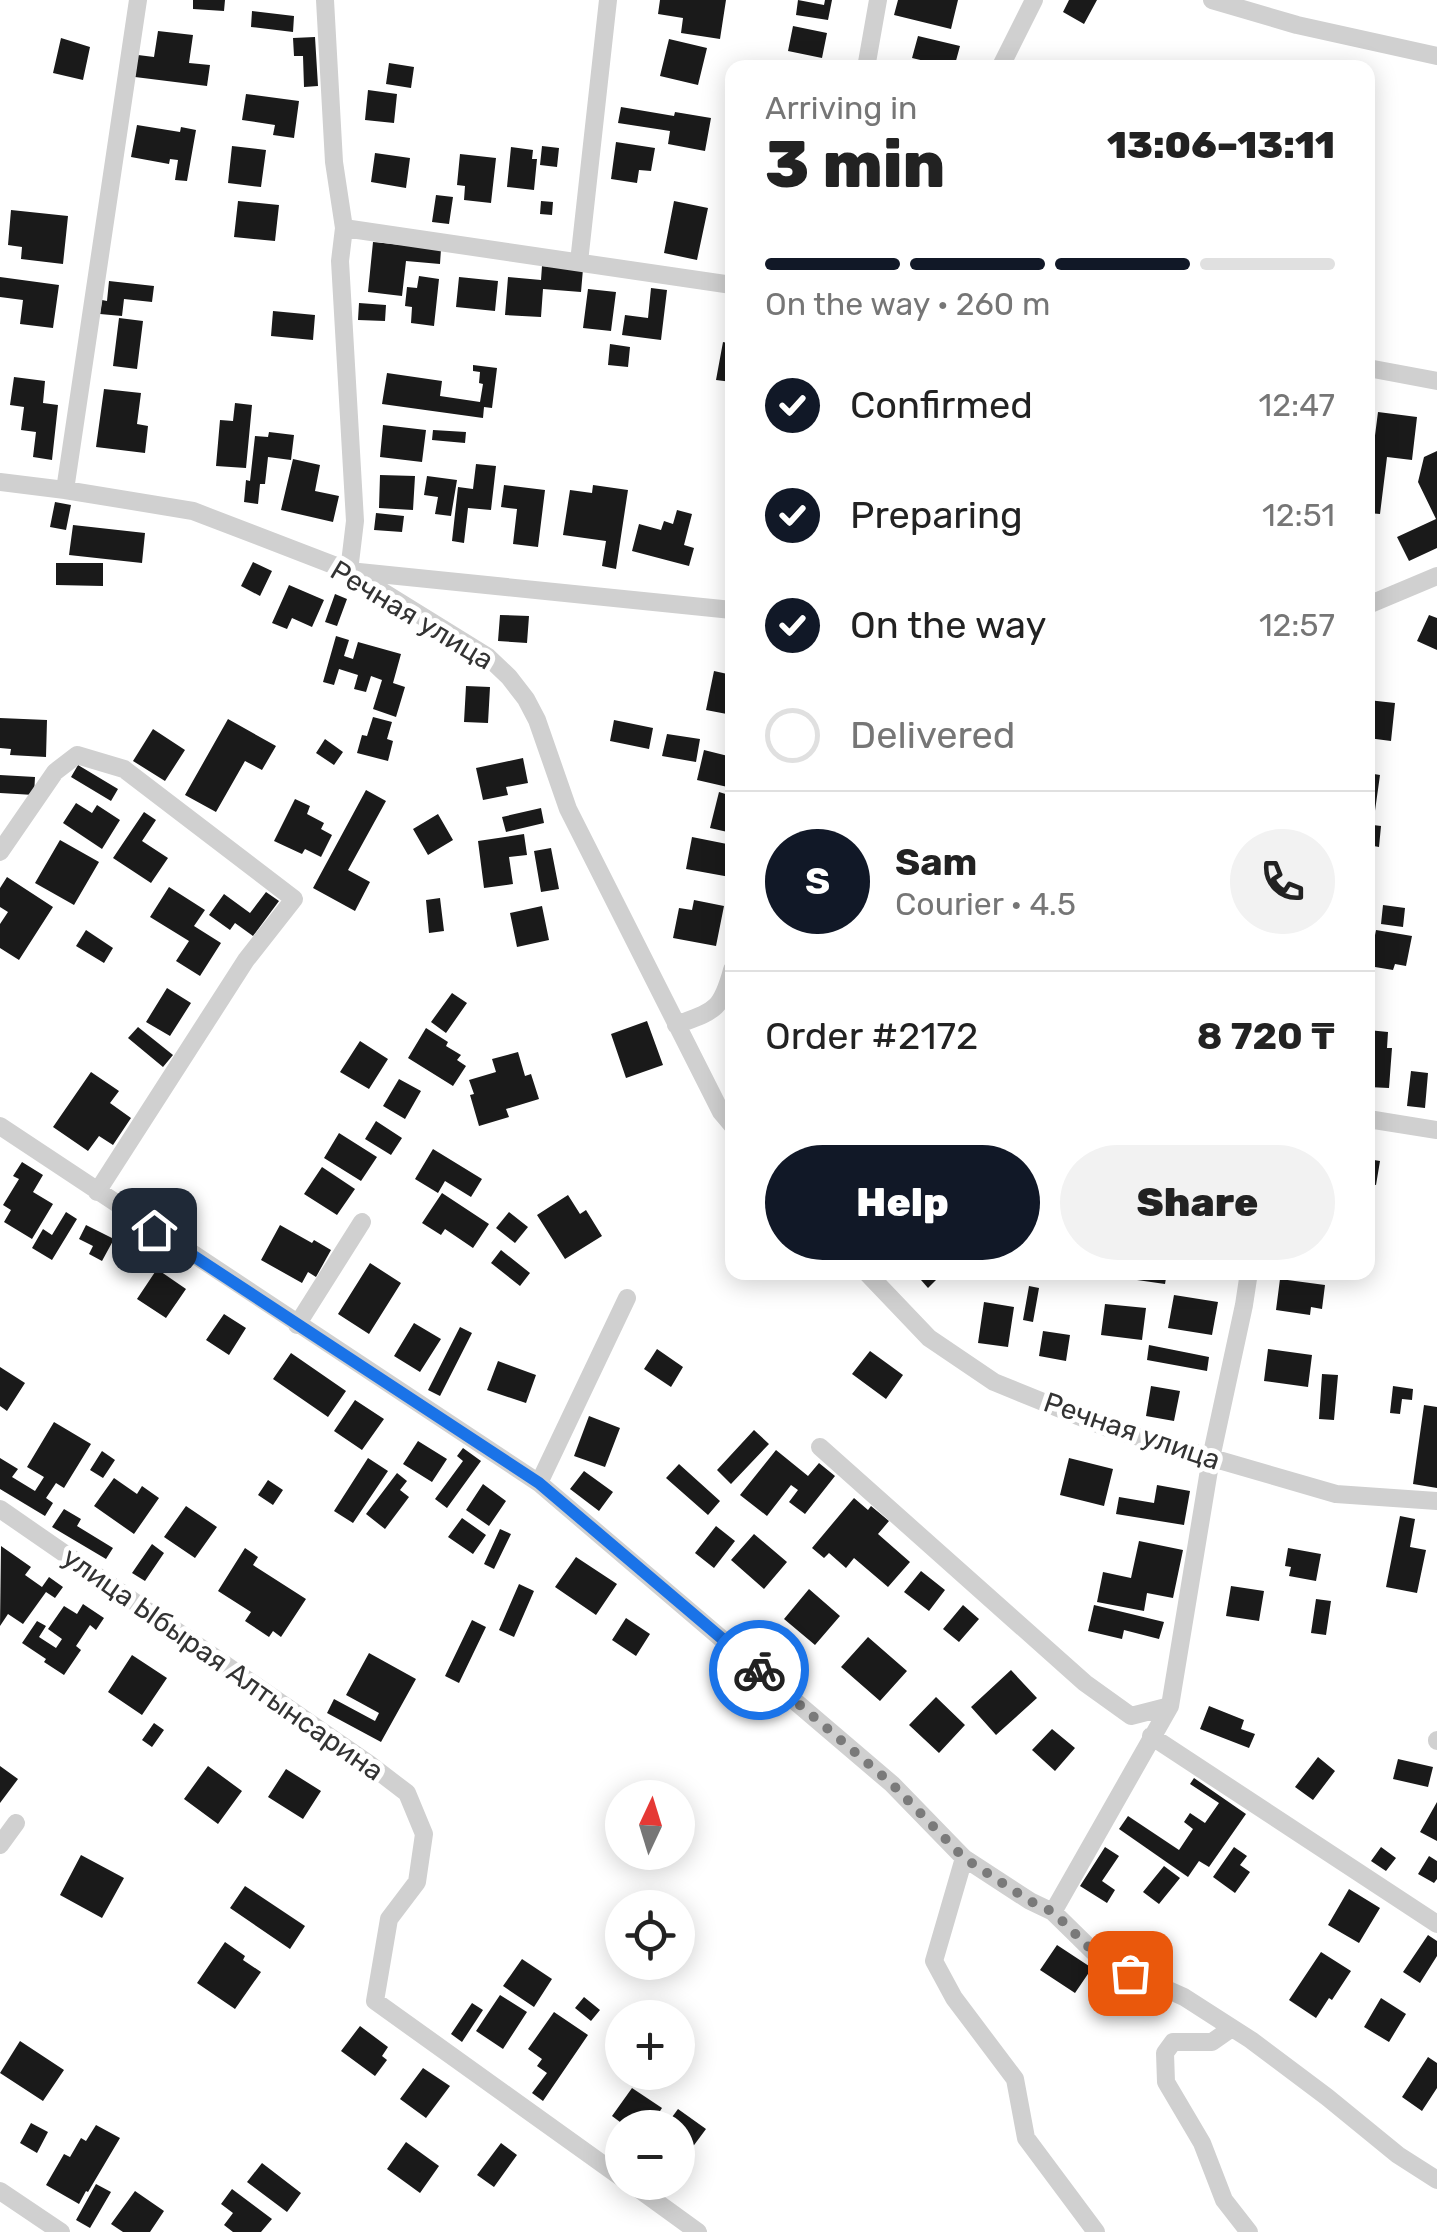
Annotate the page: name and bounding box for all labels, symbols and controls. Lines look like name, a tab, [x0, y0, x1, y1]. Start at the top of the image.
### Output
text: Arriving in	[765, 89, 917, 127]
text: 13:06–13:11	[1107, 122, 1335, 168]
text: 3 min	[765, 126, 945, 203]
text: On the way · 260 m	[765, 285, 1050, 323]
icon: check	[765, 378, 820, 433]
text: Confirmed	[850, 382, 1033, 428]
text: 12:47	[1259, 386, 1335, 424]
icon: check	[765, 488, 820, 543]
text: Preparing	[850, 492, 1023, 538]
text: 12:51	[1262, 496, 1335, 534]
street label: Речная улица	[325, 553, 499, 677]
icon: check	[765, 598, 820, 653]
text: On the way	[850, 602, 1046, 648]
text: 12:57	[1259, 606, 1335, 644]
text: Delivered	[850, 712, 1015, 758]
button: phone	[1230, 829, 1335, 934]
text: Sam	[895, 839, 977, 885]
text: S	[805, 858, 830, 904]
text: Courier · 4.5	[895, 885, 1076, 923]
text: Order #2172	[765, 1013, 978, 1059]
text: 8 720 ₸	[1197, 1013, 1335, 1059]
button: Help	[765, 1145, 1040, 1260]
button: Share	[1060, 1145, 1335, 1260]
pin	[112, 1188, 197, 1273]
icon: home	[127, 1203, 182, 1258]
street label: Речная улица	[1040, 1385, 1224, 1477]
street label: улица Ыбырая Алтынсарина	[56, 1540, 390, 1788]
courier	[709, 1620, 809, 1720]
icon: bike	[732, 1643, 787, 1698]
north arrow	[605, 1780, 695, 1870]
map controls	[605, 1780, 695, 2200]
button: locate	[605, 1890, 695, 1980]
pin	[1088, 1931, 1173, 2016]
icon: bag	[1103, 1946, 1158, 2001]
button: +	[605, 2000, 695, 2090]
button: −	[605, 2110, 695, 2200]

